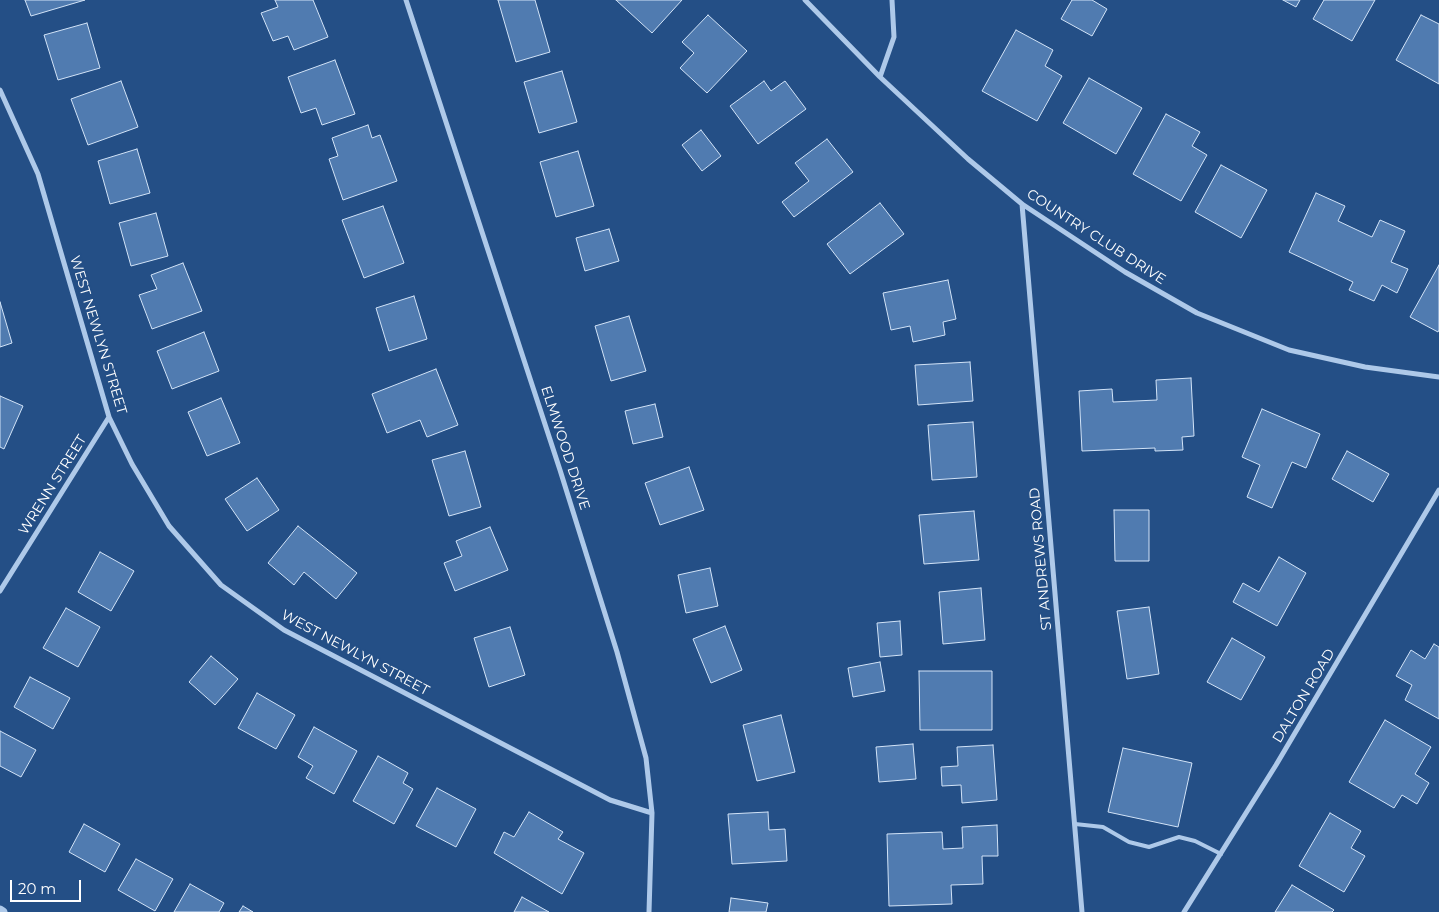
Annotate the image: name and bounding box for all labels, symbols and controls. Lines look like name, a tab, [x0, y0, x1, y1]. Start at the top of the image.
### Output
street label: COUNTRY CLUB DRIVE	[1023, 186, 1169, 288]
street label: WEST NEWLYN STREET	[66, 254, 130, 416]
street label: ELMWOOD DRIVE	[537, 384, 593, 512]
street label: WRENN STREET	[15, 432, 91, 538]
street label: ST ANDREWS ROAD	[1026, 487, 1056, 631]
street label: WEST NEWLYN STREET	[278, 607, 432, 699]
street label: DALTON ROAD	[1269, 646, 1339, 746]
scale bar	[12, 870, 84, 902]
text: 20 m	[18, 879, 56, 898]

